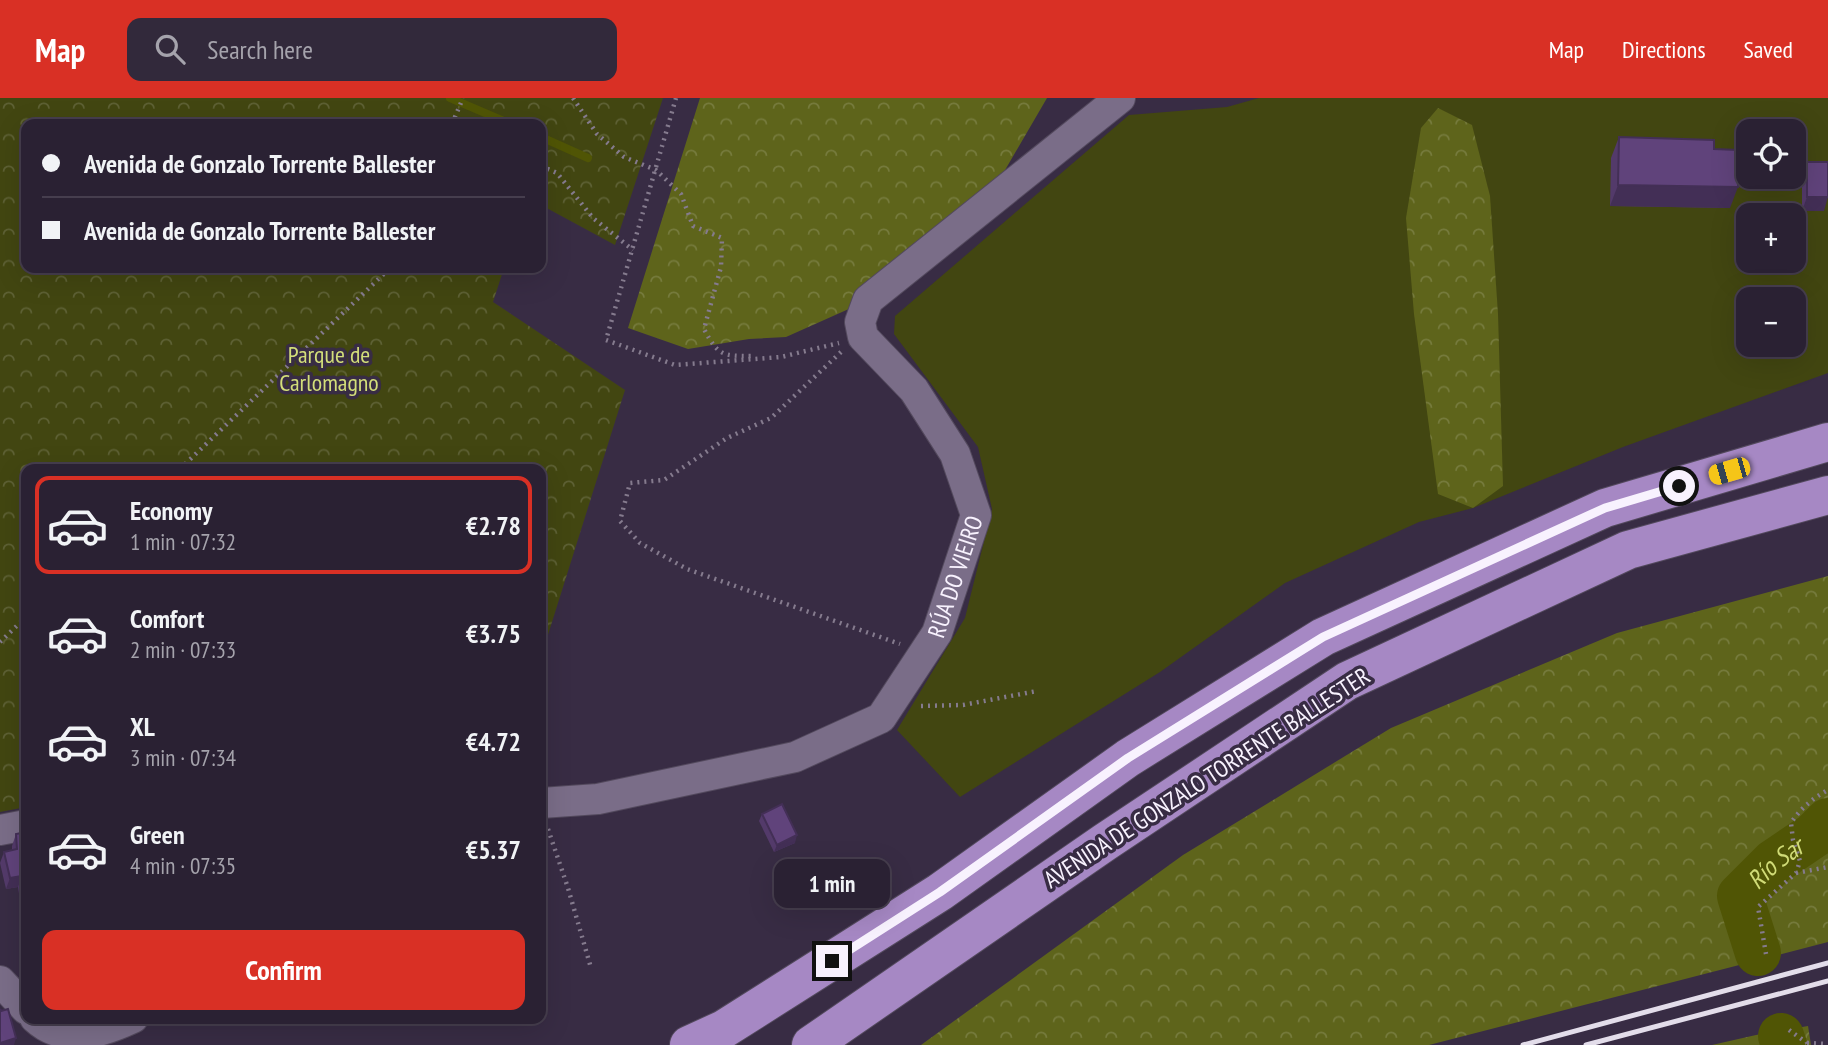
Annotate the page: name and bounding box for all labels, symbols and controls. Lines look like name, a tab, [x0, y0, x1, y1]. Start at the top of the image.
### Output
search box	[127, 18, 617, 81]
text: Map	[35, 28, 85, 71]
icon: search	[151, 30, 189, 68]
text: Search here	[207, 33, 313, 66]
text: Map	[1549, 34, 1584, 65]
text: Directions	[1622, 34, 1706, 65]
text: Saved	[1744, 34, 1793, 65]
map controls	[1736, 119, 1806, 357]
button: locate	[1736, 119, 1806, 189]
text: Avenida de Gonzalo Torrente Ballester	[84, 147, 435, 180]
button: +	[1736, 203, 1806, 273]
text: Avenida de Gonzalo Torrente Ballester	[84, 214, 435, 247]
button: −	[1736, 287, 1806, 357]
park label: Parque de Carlomagno	[279, 339, 379, 398]
car	[1706, 455, 1753, 487]
route start	[1663, 470, 1695, 502]
icon: car	[46, 494, 109, 557]
text: Economy	[130, 494, 212, 527]
text: €2.78	[466, 509, 521, 542]
street label: RÚA DO VIEIRO	[921, 512, 990, 642]
text: 1 min · 07:32	[130, 527, 236, 556]
icon: car	[46, 602, 109, 665]
text: Comfort	[130, 602, 204, 635]
text: €3.75	[466, 617, 521, 650]
text: 2 min · 07:33	[130, 635, 236, 664]
street label: AVENIDA DE GONZALO TORRENTE BALLESTER	[1038, 660, 1376, 895]
icon: car	[46, 710, 109, 773]
text: XL	[130, 710, 155, 743]
text: €4.72	[466, 725, 521, 758]
text: 3 min · 07:34	[130, 743, 236, 772]
icon: car	[46, 818, 109, 881]
text: Green	[130, 818, 185, 851]
water label: Río Sar	[1740, 828, 1813, 896]
text: €5.37	[466, 833, 521, 866]
text: 4 min · 07:35	[130, 851, 236, 880]
callout: 1 min	[774, 860, 890, 908]
text: 1 min	[809, 869, 855, 898]
button: Confirm	[42, 930, 525, 1010]
route end	[816, 945, 848, 977]

